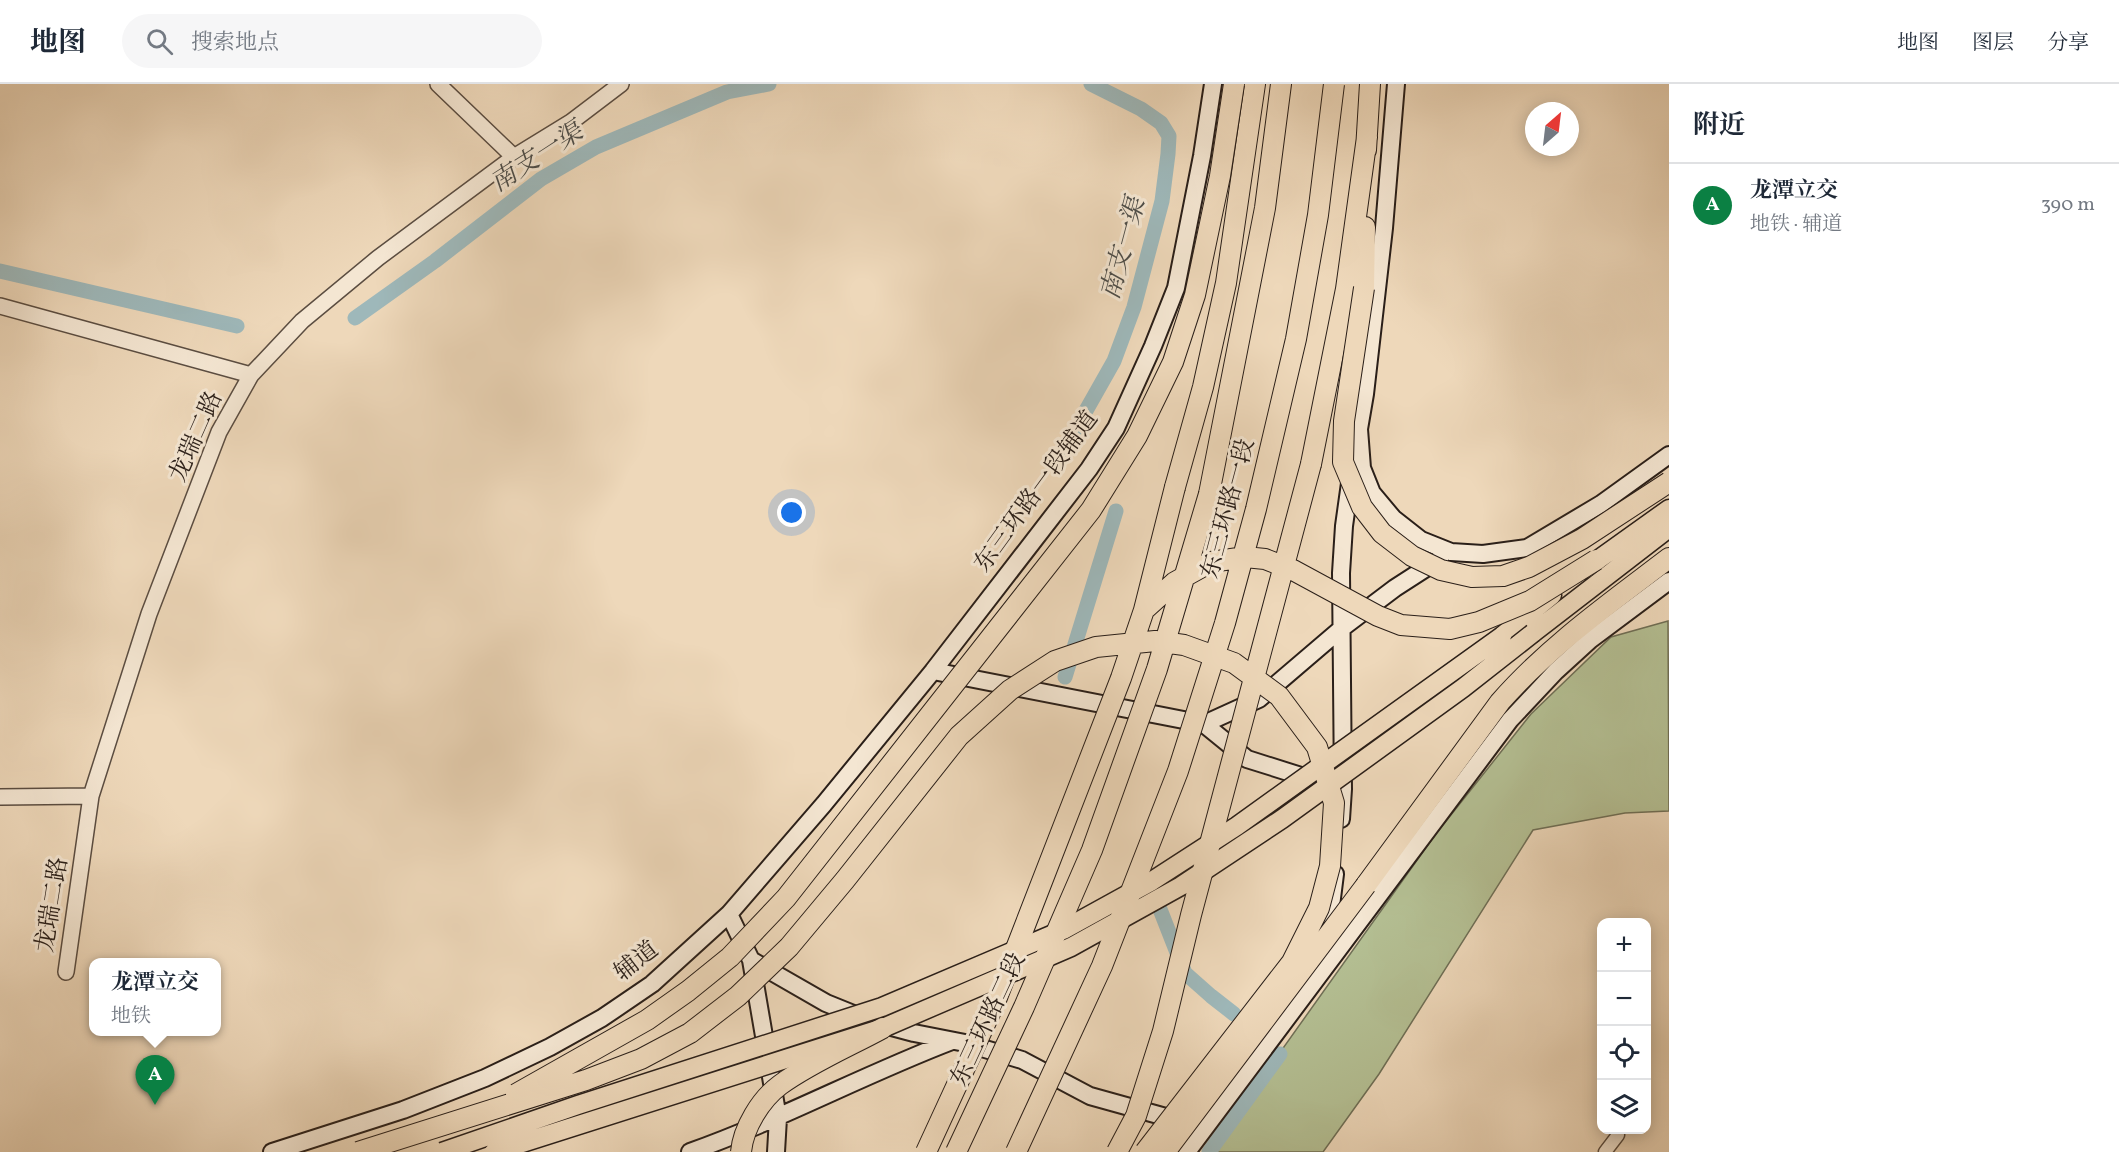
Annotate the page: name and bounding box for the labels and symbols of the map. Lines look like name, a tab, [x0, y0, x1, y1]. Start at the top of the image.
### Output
north arrow	[1525, 102, 1579, 156]
water label: 南支一渠	[484, 113, 593, 201]
water label: 南支一渠	[1093, 191, 1156, 304]
street label: 龙瑞二路	[162, 386, 232, 488]
street label: 东三环路一段辅道	[967, 404, 1107, 580]
street label: 东三环路一段	[1194, 435, 1264, 583]
your location	[777, 498, 806, 527]
street label: 龙瑞二路	[29, 855, 77, 955]
street label: 辅道	[608, 934, 666, 990]
street label: 东三环路二段	[943, 948, 1035, 1092]
pin: A	[136, 1056, 174, 1105]

